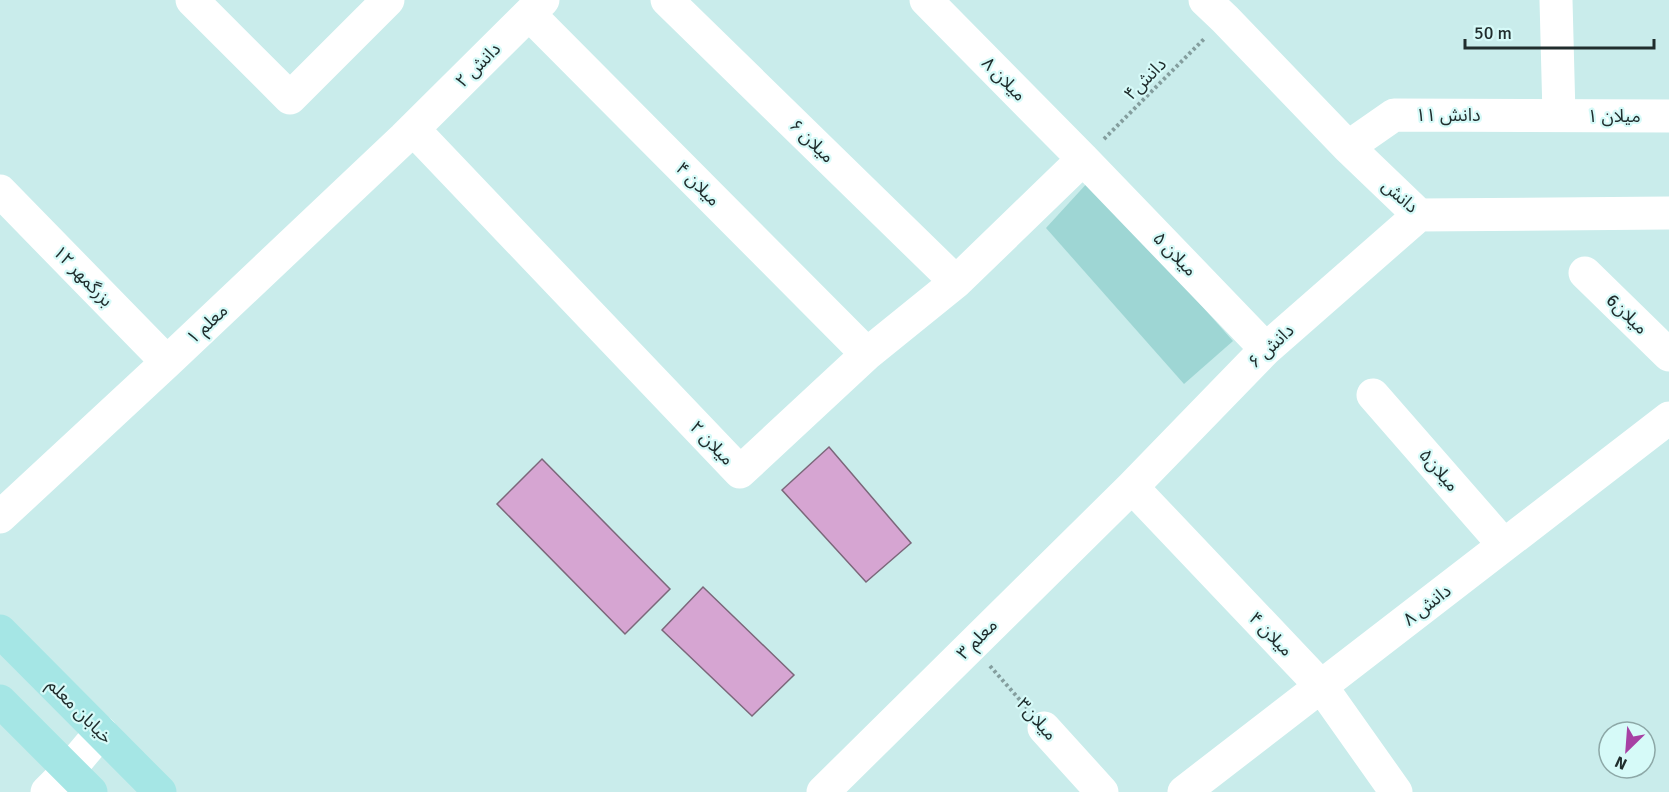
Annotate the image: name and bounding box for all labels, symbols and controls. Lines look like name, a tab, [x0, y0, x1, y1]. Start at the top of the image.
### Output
scale bar	[1465, 12, 1654, 50]
text: 50 m	[1474, 22, 1512, 44]
street label: دانش ۲	[451, 38, 505, 92]
street label: میلان ۸	[977, 52, 1031, 106]
street label: دانش۴	[1119, 53, 1171, 105]
street label: دانش ۱۱	[1415, 104, 1481, 126]
street label: میلان ۱	[1587, 105, 1641, 127]
street label: میلان ۶	[785, 114, 839, 168]
street label: میلان ۴	[671, 157, 725, 211]
street label: دانش	[1377, 174, 1423, 218]
street label: میلان ۵	[1148, 227, 1202, 281]
street label: بزرگمهر ۱۲	[49, 241, 117, 311]
street label: میلان6	[1602, 289, 1652, 339]
street label: معلم ۱	[182, 299, 234, 350]
street label: دانش ۶	[1243, 319, 1299, 373]
street label: میلان ۲	[685, 416, 739, 470]
street label: میلان۵	[1414, 444, 1464, 496]
street label: دانش ۸	[1399, 579, 1455, 631]
street label: میلان ۴	[1244, 607, 1298, 661]
street label: معلم ۳	[952, 614, 1003, 665]
street label: خیابان معلم	[41, 674, 117, 750]
street label: میلان۳	[1012, 693, 1062, 745]
north arrow	[1597, 720, 1657, 780]
text: N	[1612, 751, 1630, 774]

